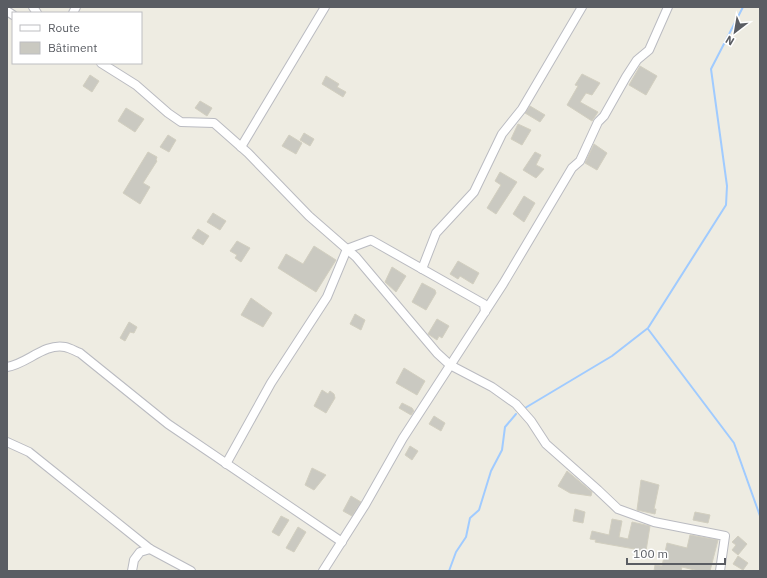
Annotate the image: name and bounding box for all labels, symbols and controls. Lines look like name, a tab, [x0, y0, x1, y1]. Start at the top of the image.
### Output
legend	[12, 12, 142, 64]
north arrow	[715, 12, 755, 52]
text: Route	[48, 20, 80, 35]
text: N	[723, 33, 737, 49]
text: Bâtiment	[48, 40, 98, 55]
scale bar	[627, 540, 725, 566]
text: 100 m	[633, 546, 668, 561]

